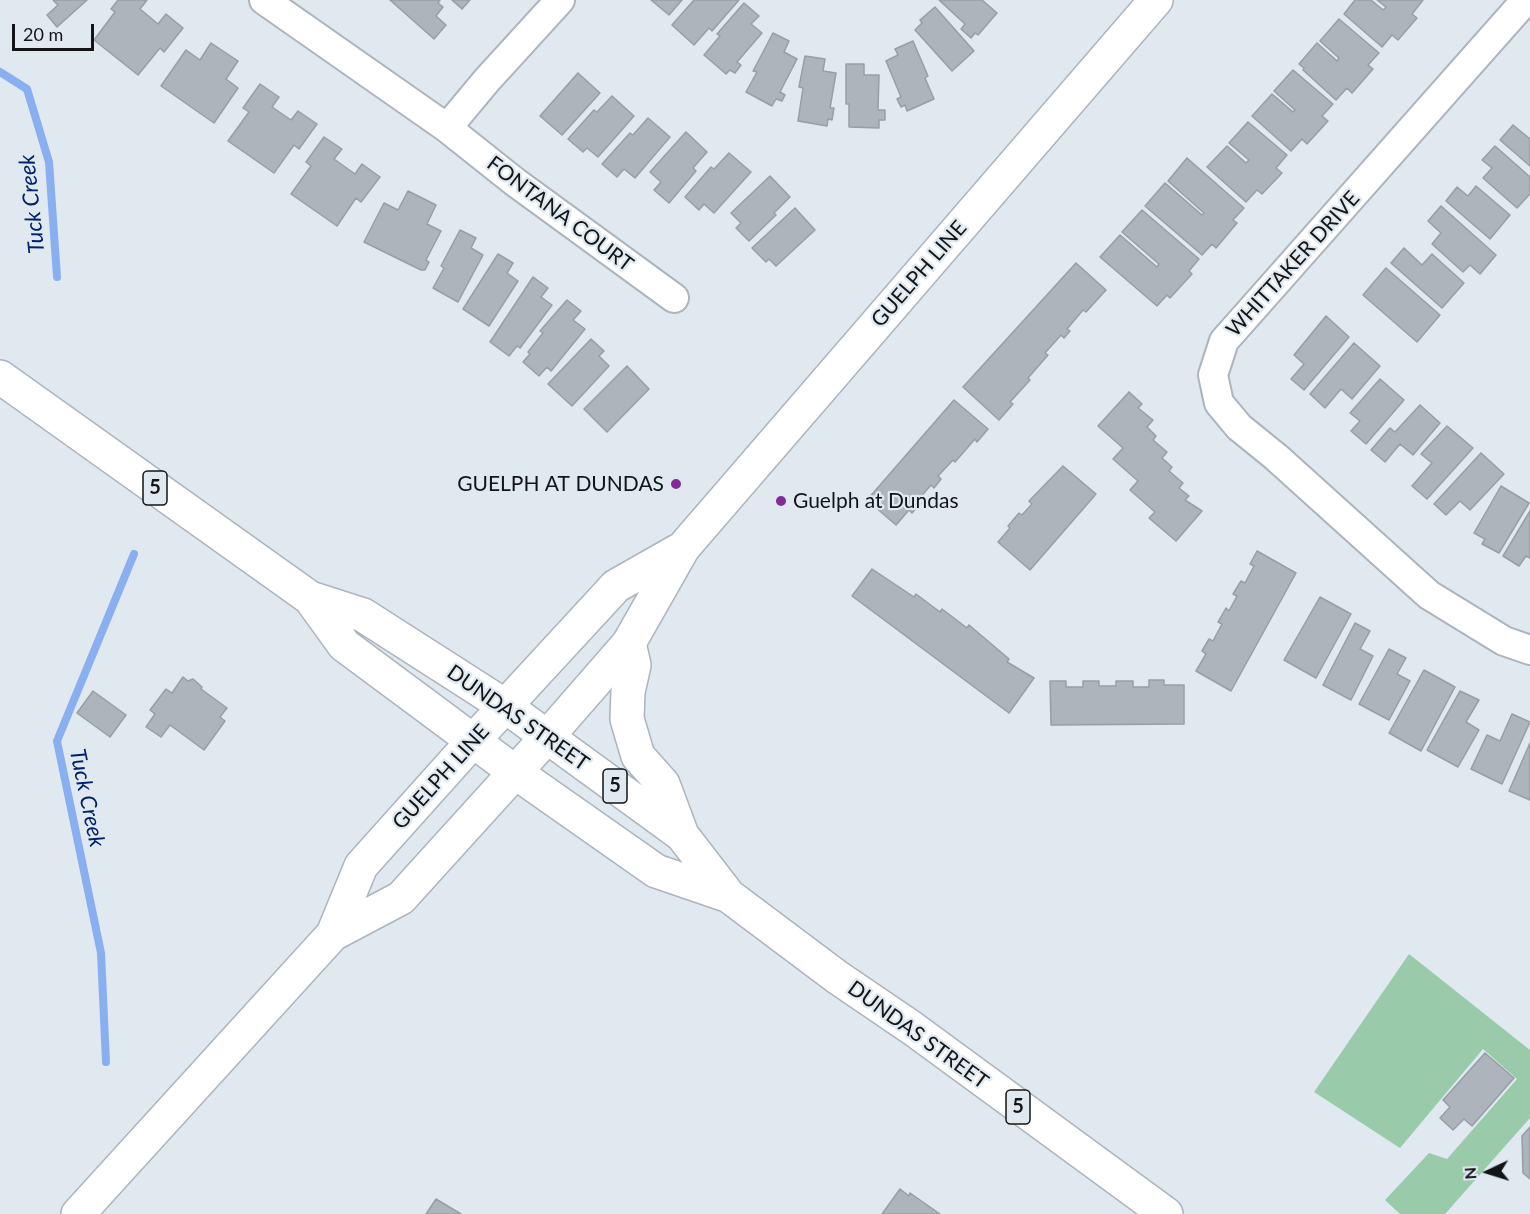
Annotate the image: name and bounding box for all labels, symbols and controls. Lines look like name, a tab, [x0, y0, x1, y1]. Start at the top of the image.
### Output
scale bar	[15, 12, 98, 50]
text: 20 m	[23, 23, 63, 45]
street label: FONTANA COURT	[482, 151, 638, 277]
water label: Tuck Creek	[14, 153, 50, 255]
street label: WHITTAKER DRIVE	[1221, 186, 1365, 342]
street label: GUELPH LINE	[866, 216, 972, 332]
road number: 5	[143, 471, 167, 505]
place label: GUELPH AT DUNDAS	[457, 471, 664, 497]
marker: GUELPH AT DUNDAS	[669, 477, 683, 491]
place label: Guelph at Dundas	[793, 488, 959, 514]
marker: Guelph at Dundas	[774, 494, 788, 508]
street label: DUNDAS STREET	[442, 660, 594, 776]
street label: GUELPH LINE	[387, 719, 495, 835]
water label: Tuck Creek	[64, 747, 110, 849]
road number: 5	[603, 769, 627, 803]
street label: DUNDAS STREET	[843, 976, 993, 1094]
road number: 5	[1006, 1090, 1030, 1124]
north arrow	[1458, 1142, 1518, 1202]
text: N	[1460, 1166, 1479, 1180]

